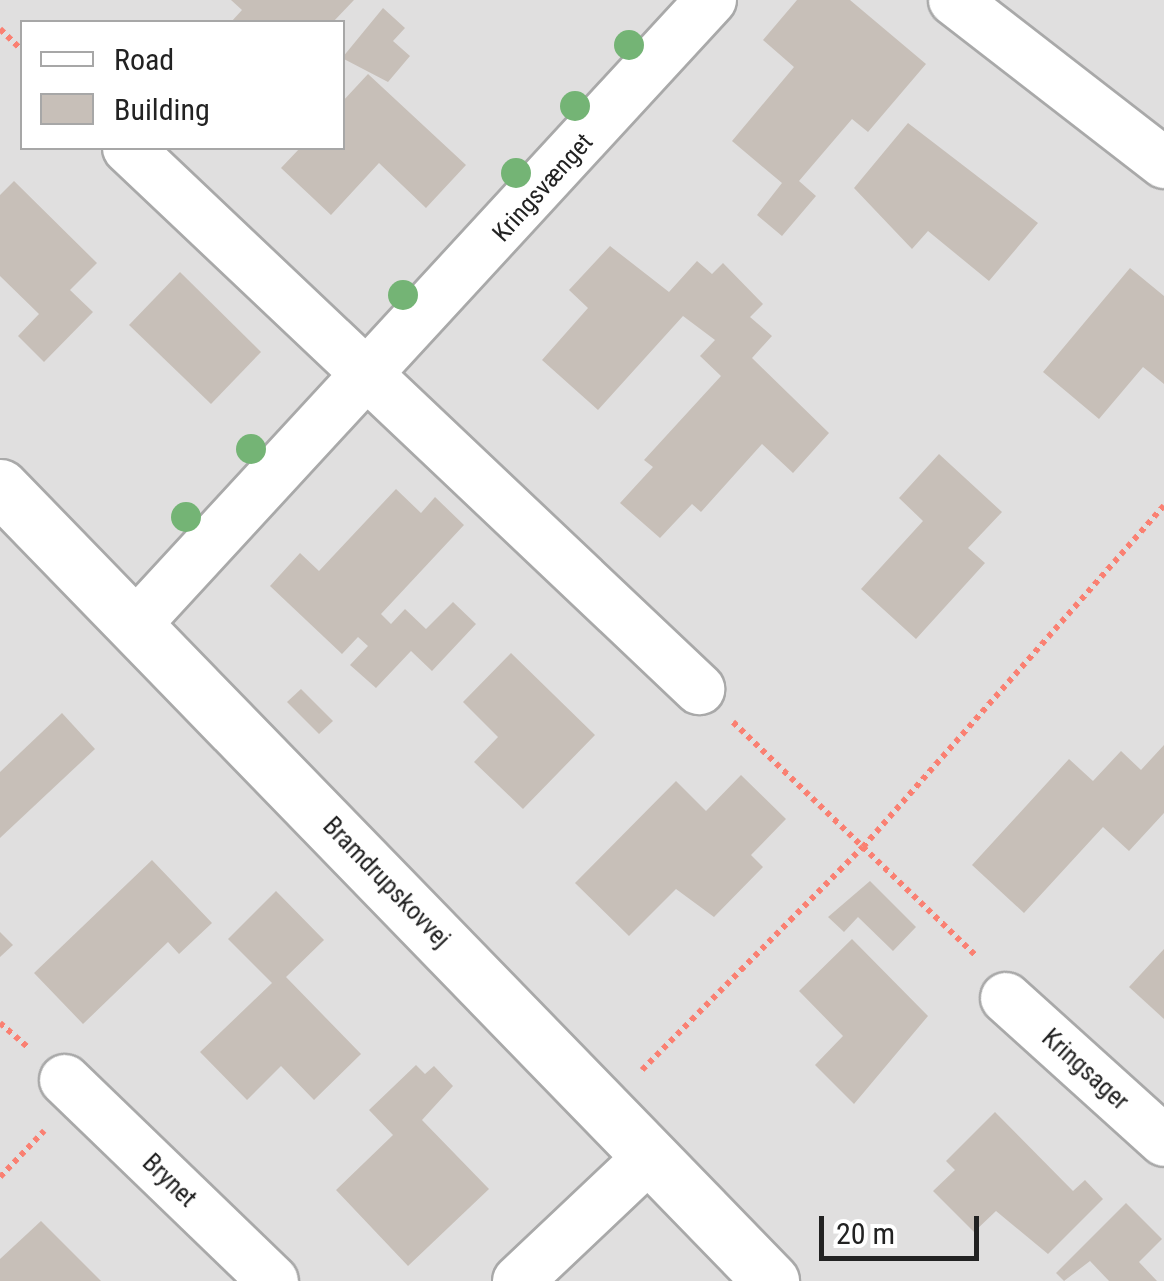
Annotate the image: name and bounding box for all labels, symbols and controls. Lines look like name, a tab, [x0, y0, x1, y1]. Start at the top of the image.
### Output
legend	[20, 20, 345, 150]
text: Road	[114, 42, 174, 77]
text: Building	[114, 92, 210, 127]
street label: Kringsvænget	[487, 128, 599, 248]
street label: Bramdrupskovvej	[316, 812, 456, 954]
street label: Kringsager	[1035, 1023, 1135, 1117]
street label: Brynet	[136, 1148, 202, 1214]
scale bar	[824, 1196, 984, 1258]
text: 20 m	[836, 1216, 895, 1251]

